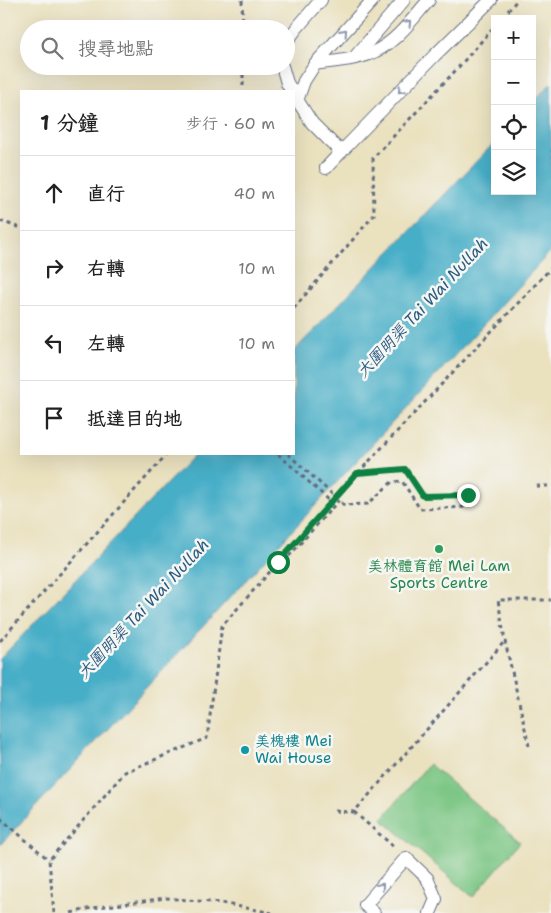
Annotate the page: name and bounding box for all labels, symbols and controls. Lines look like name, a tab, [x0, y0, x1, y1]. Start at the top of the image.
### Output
map controls	[491, 15, 536, 195]
button: +	[491, 15, 536, 60]
search box	[20, 20, 295, 75]
one-way arrow	[402, 20, 411, 29]
one-way arrow	[338, 29, 347, 38]
icon: search	[38, 34, 66, 62]
text: 搜尋地點	[78, 36, 154, 61]
button: −	[491, 60, 536, 105]
one-way arrow	[398, 84, 407, 93]
button: locate	[491, 105, 536, 150]
text: 1 分鐘	[40, 109, 99, 137]
text: 步行 · 60 m	[186, 113, 275, 134]
button: layers	[491, 150, 536, 195]
icon: ahead	[40, 179, 68, 207]
text: 直行	[87, 181, 125, 206]
text: 40 m	[233, 183, 275, 204]
water label: 大圍明渠 Tai Wai Nullah	[352, 233, 493, 382]
icon: right	[40, 254, 68, 282]
text: 右轉	[87, 256, 125, 281]
text: 10 m	[238, 258, 275, 279]
icon: left	[40, 329, 68, 357]
text: 左轉	[87, 331, 125, 356]
text: 10 m	[238, 333, 275, 354]
icon: arrive	[40, 404, 68, 432]
text: 抵達目的地	[87, 406, 182, 431]
route end	[457, 484, 480, 507]
water label: 大圍明渠 Tai Wai Nullah	[73, 534, 214, 683]
marker: 美林體育館 Mei Lam Sports Centre	[433, 543, 445, 555]
route start	[267, 551, 290, 574]
place label: 美林體育館 Mei Lam Sports Centre	[368, 556, 510, 593]
place label: 美槐樓 Mei Wai House	[255, 731, 332, 768]
marker: 美槐樓 Mei Wai House	[239, 744, 251, 756]
one-way arrow	[375, 883, 384, 892]

